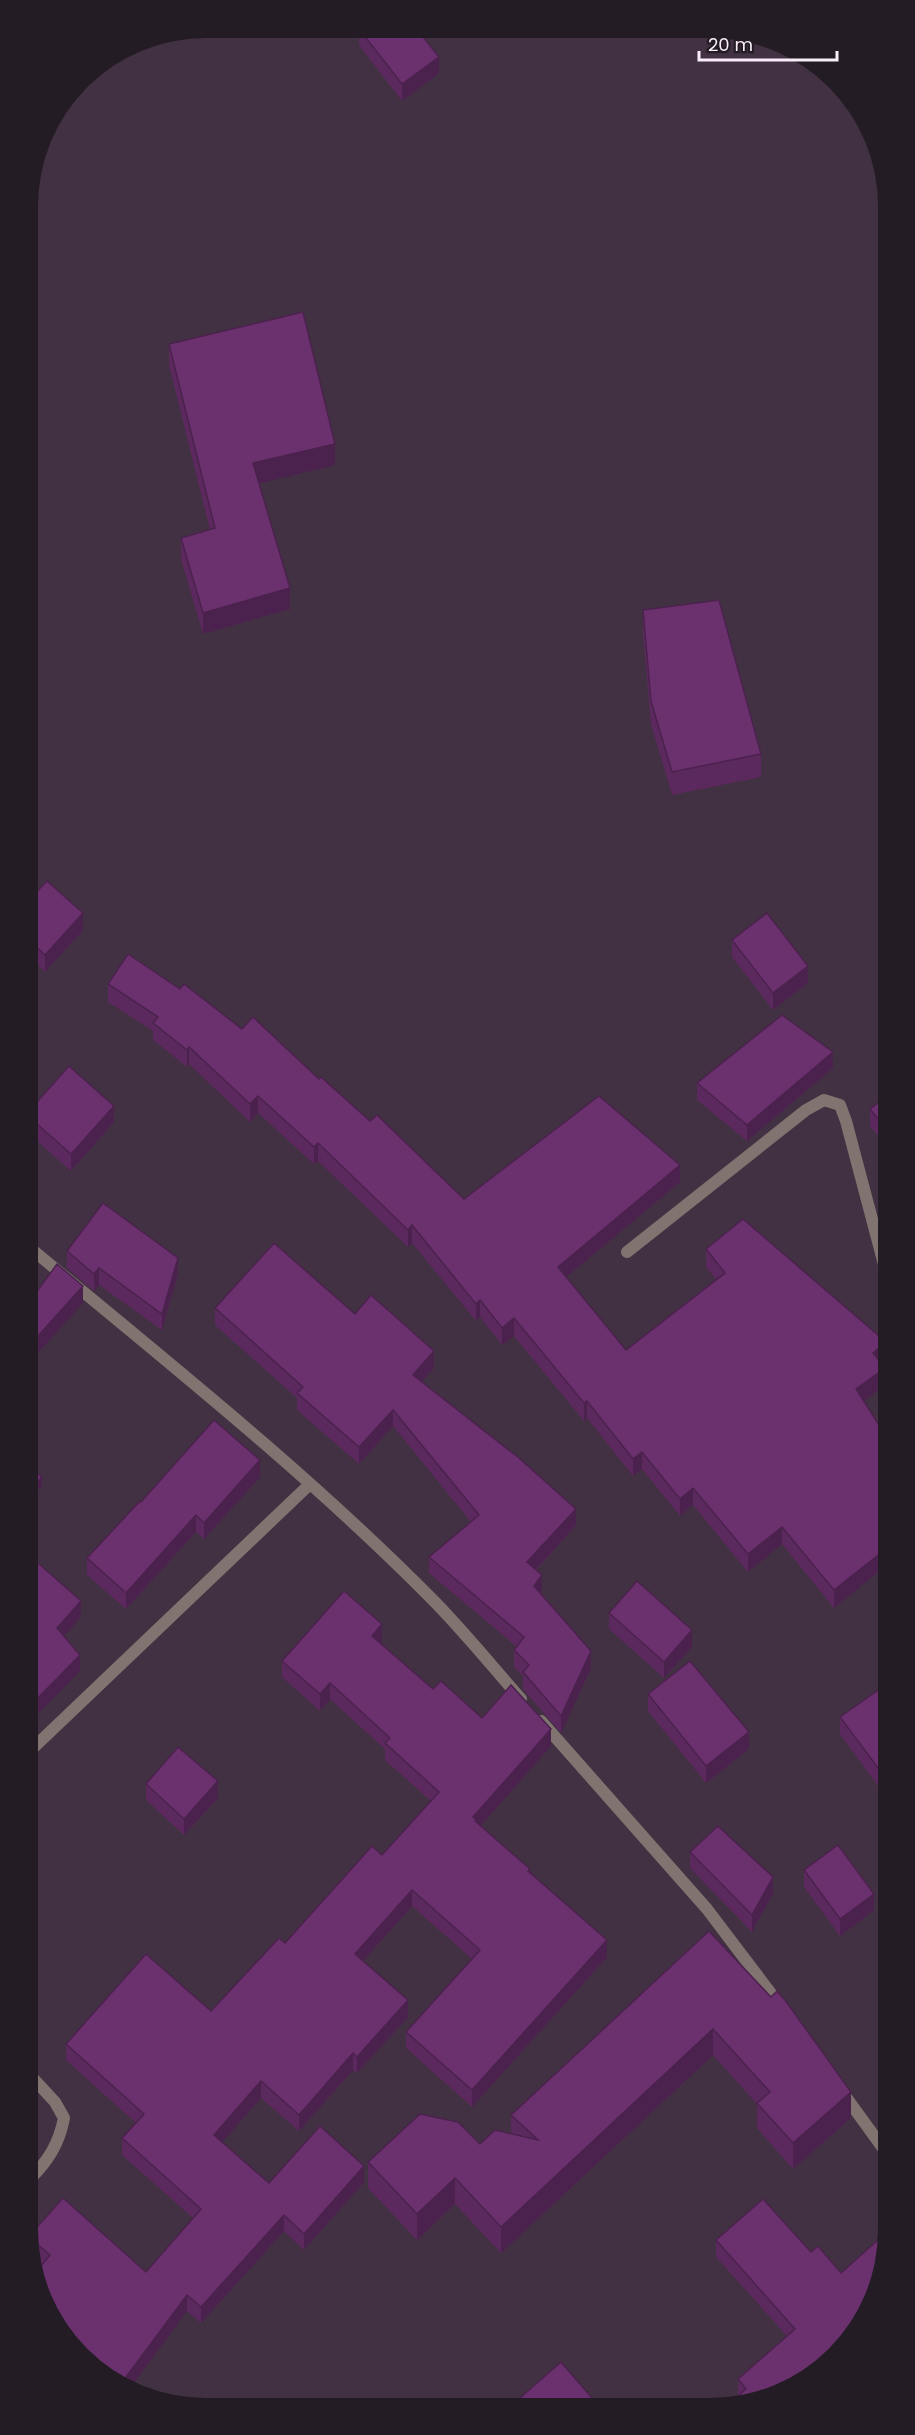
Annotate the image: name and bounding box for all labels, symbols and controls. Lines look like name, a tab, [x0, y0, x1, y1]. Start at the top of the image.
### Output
scale bar	[699, 24, 837, 62]
text: 20 m	[708, 32, 753, 57]

